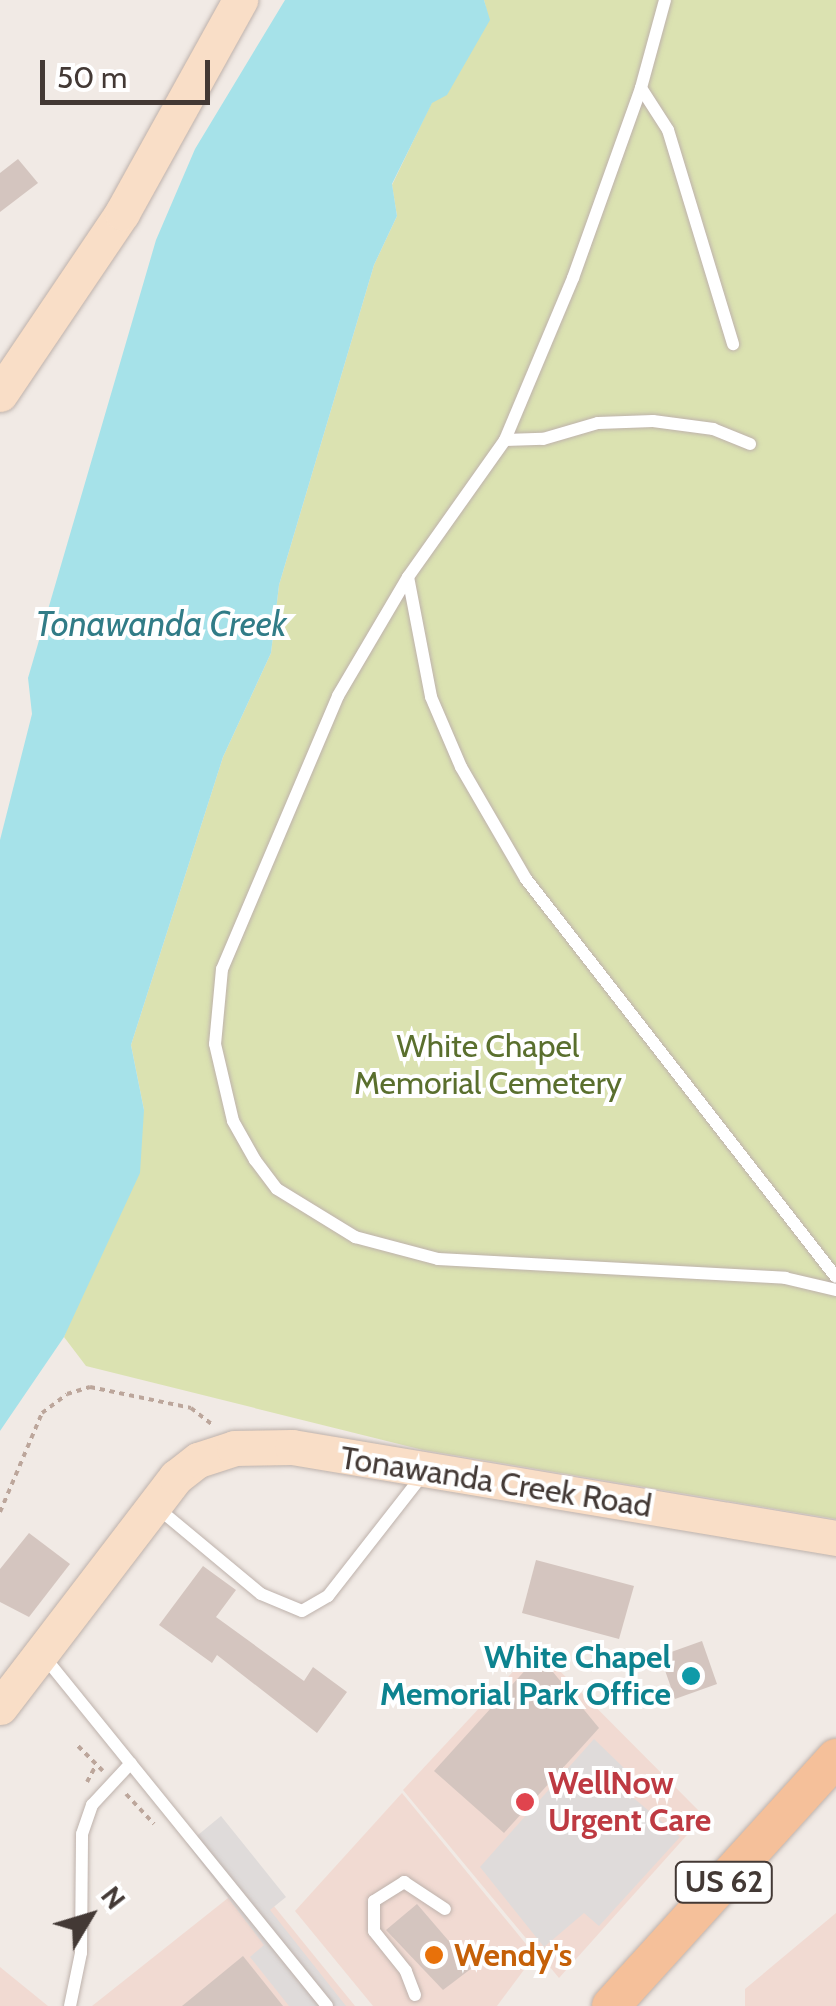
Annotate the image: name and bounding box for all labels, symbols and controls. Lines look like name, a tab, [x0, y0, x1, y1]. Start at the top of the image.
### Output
scale bar	[45, 40, 215, 102]
text: 50 m	[57, 59, 127, 96]
water label: Tonawanda Creek	[35, 603, 287, 645]
park label: White Chapel Memorial Cemetery	[354, 1028, 622, 1103]
street label: Tonawanda Creek Road	[338, 1438, 654, 1526]
place label: White Chapel Memorial Park Office	[380, 1639, 671, 1714]
marker: White Chapel Memorial Park Office	[680, 1665, 702, 1687]
place label: WellNow Urgent Care	[548, 1765, 711, 1840]
marker: WellNow Urgent Care	[512, 1789, 538, 1815]
road number: US 62	[674, 1857, 774, 1907]
north arrow	[40, 1866, 140, 1966]
text: N	[94, 1879, 133, 1916]
place label: Wendy's	[454, 1936, 572, 1974]
marker: Wendy's	[423, 1944, 445, 1966]

